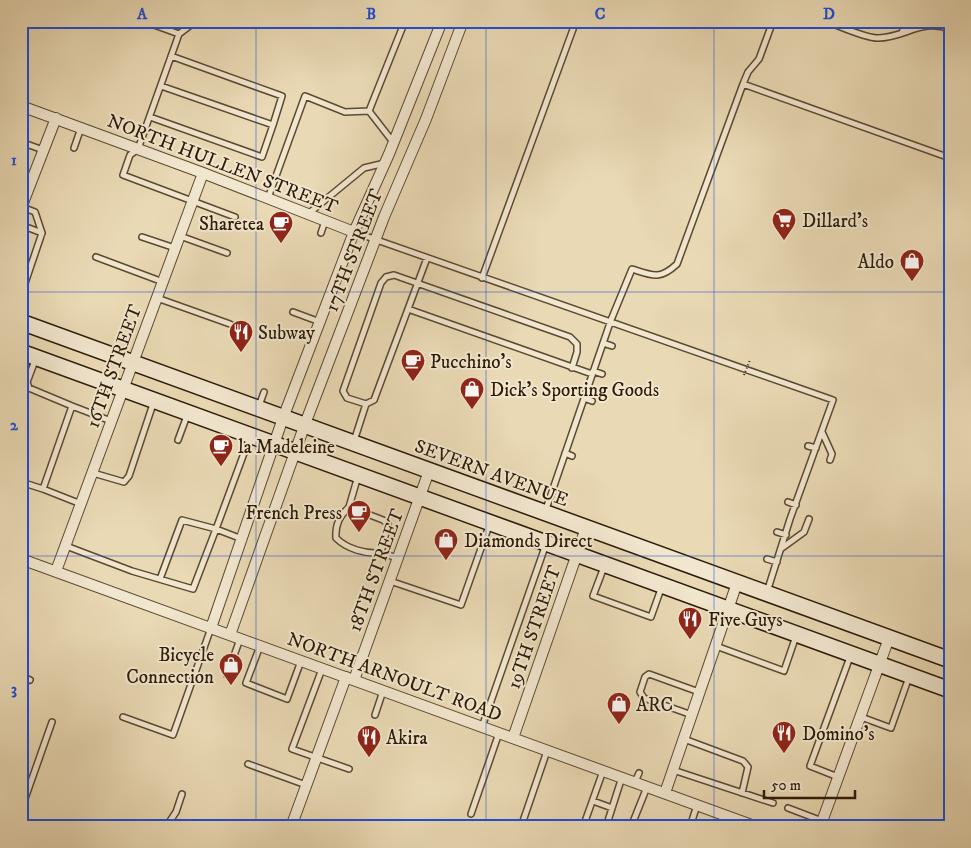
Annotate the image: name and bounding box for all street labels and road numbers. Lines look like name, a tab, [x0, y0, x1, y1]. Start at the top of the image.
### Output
street label: NORTH HULLEN STREET	[104, 110, 342, 219]
street label: 17TH STREET	[320, 185, 389, 315]
street label: 16TH STREET	[81, 301, 148, 431]
street label: SEVERN AVENUE	[411, 435, 572, 512]
street label: 18TH STREET	[344, 505, 410, 635]
street label: 19TH STREET	[503, 562, 567, 692]
street label: NORTH ARNOULT ROAD	[284, 628, 505, 727]

